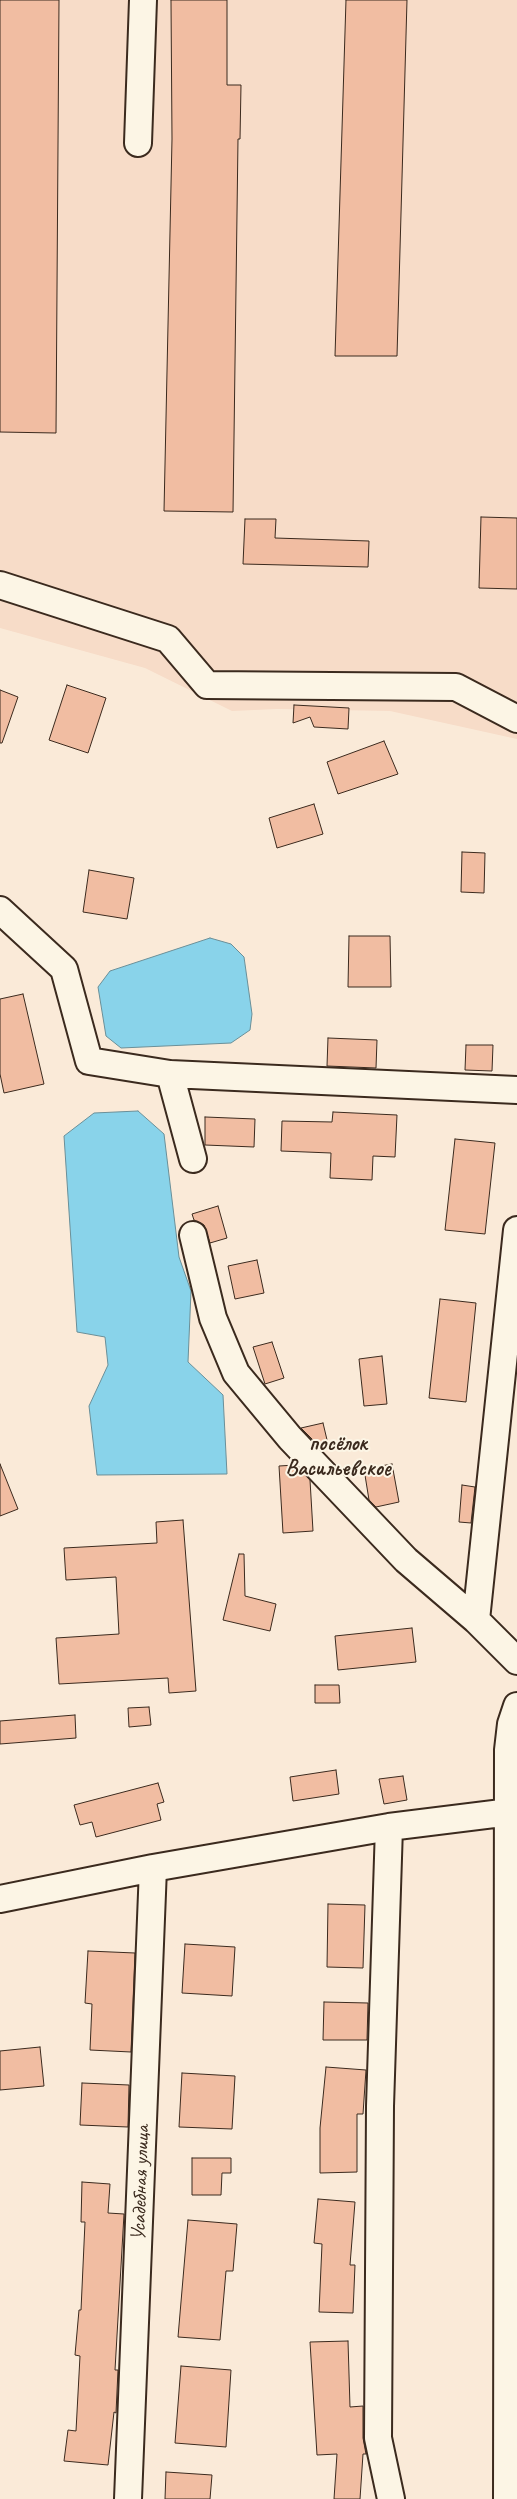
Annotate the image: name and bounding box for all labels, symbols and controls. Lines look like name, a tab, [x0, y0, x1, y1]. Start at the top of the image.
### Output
district label: посёлок Васильевское	[285, 1431, 391, 1482]
street label: Усадебная улица	[126, 2125, 156, 2241]

